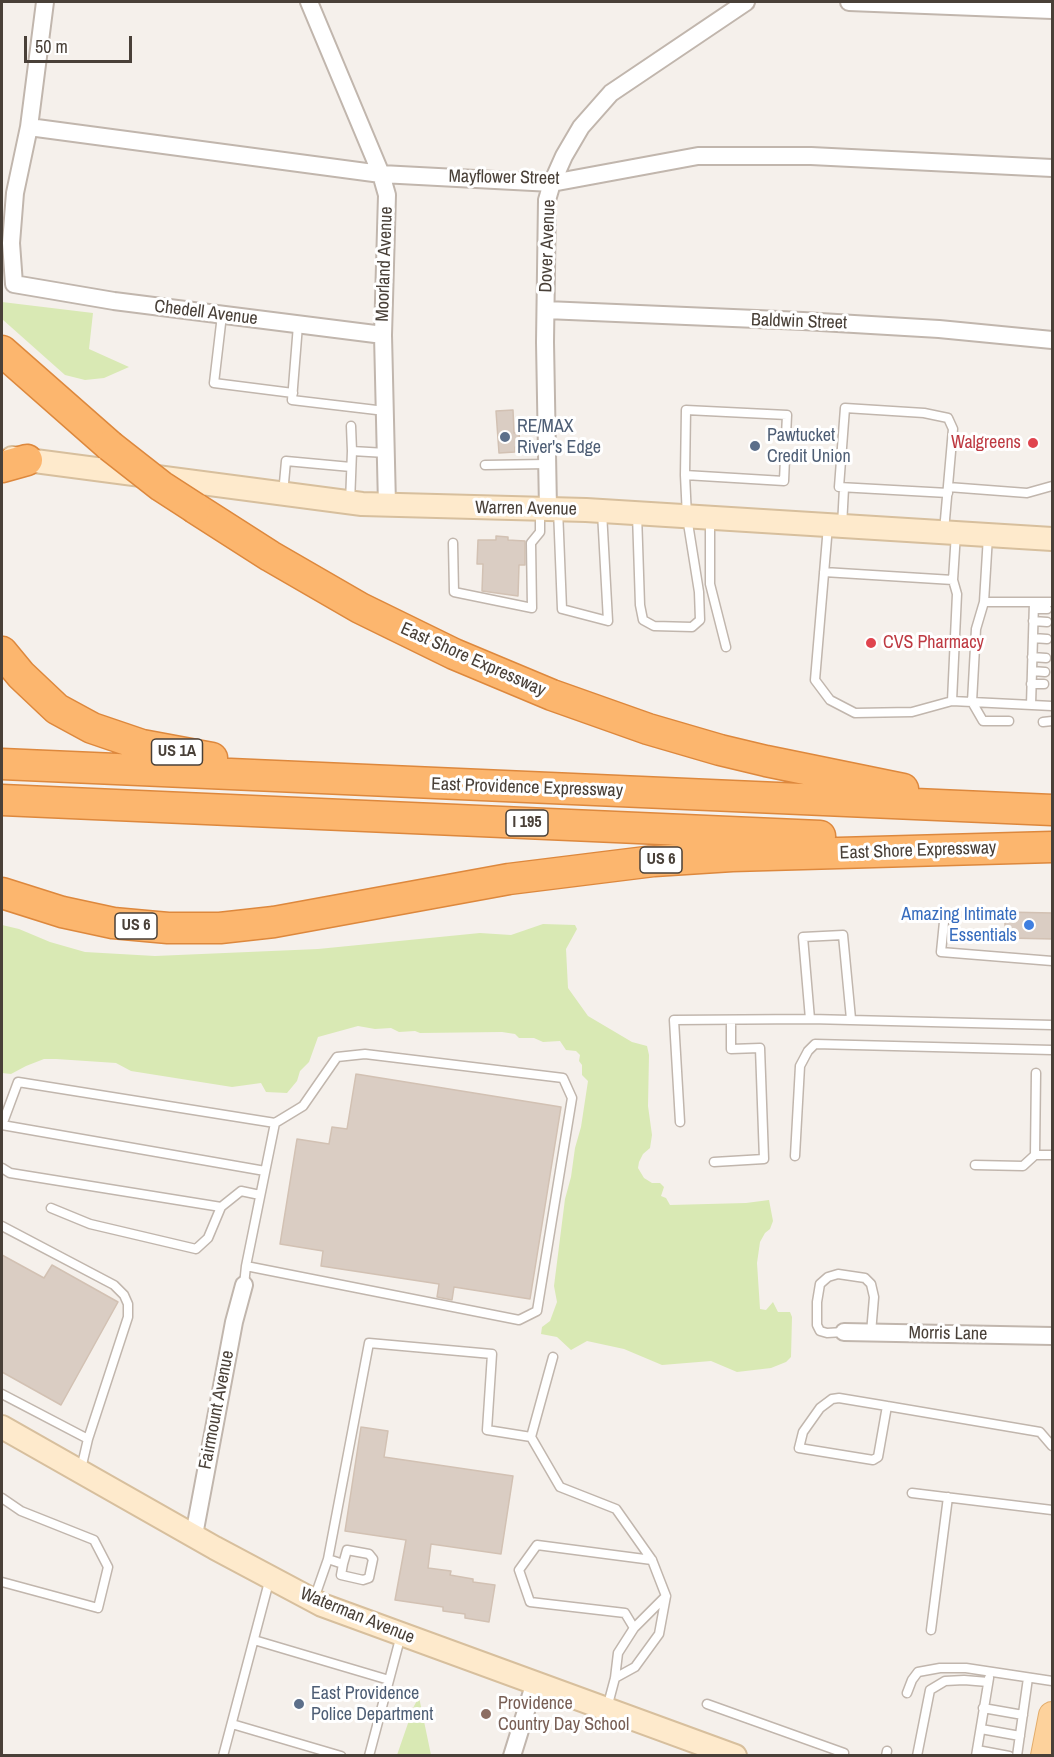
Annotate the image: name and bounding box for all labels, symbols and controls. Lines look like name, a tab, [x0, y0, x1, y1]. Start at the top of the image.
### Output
scale bar	[27, 24, 135, 62]
text: 50 m	[35, 34, 68, 59]
street label: Mayflower Street	[448, 166, 560, 190]
street label: Dover Avenue	[536, 199, 560, 293]
street label: Moorland Avenue	[372, 206, 398, 322]
street label: Chedell Avenue	[153, 296, 259, 330]
street label: Baldwin Street	[751, 310, 847, 334]
place label: RE/MAX River's Edge	[517, 416, 601, 458]
place label: Pawtucket Credit Union	[767, 425, 851, 468]
marker: RE/MAX River's Edge	[498, 430, 512, 444]
place label: Walgreens	[951, 432, 1021, 454]
marker: Walgreens	[1026, 436, 1040, 450]
marker: Pawtucket Credit Union	[748, 439, 762, 453]
street label: Warren Avenue	[475, 497, 577, 521]
street label: East Shore Expressway	[397, 618, 549, 702]
place label: CVS Pharmacy	[883, 632, 984, 654]
marker: CVS Pharmacy	[864, 636, 878, 650]
road number: US 1A	[152, 739, 202, 765]
street label: East Providence Expressway	[431, 774, 623, 802]
road number: I 195	[506, 810, 548, 836]
street label: East Shore Expressway	[839, 837, 997, 865]
road number: US 6	[640, 847, 682, 873]
place label: Amazing Intimate Essentials	[901, 904, 1017, 946]
road number: US 6	[115, 913, 157, 939]
marker: Amazing Intimate Essentials	[1022, 918, 1036, 932]
street label: Morris Lane	[908, 1323, 988, 1345]
street label: Fairmount Avenue	[195, 1349, 239, 1471]
street label: Waterman Avenue	[297, 1583, 417, 1649]
place label: East Providence Police Department	[311, 1683, 433, 1726]
place label: Providence Country Day School	[498, 1693, 629, 1736]
marker: East Providence Police Department	[292, 1697, 306, 1711]
marker: Providence Country Day School	[479, 1707, 493, 1721]

